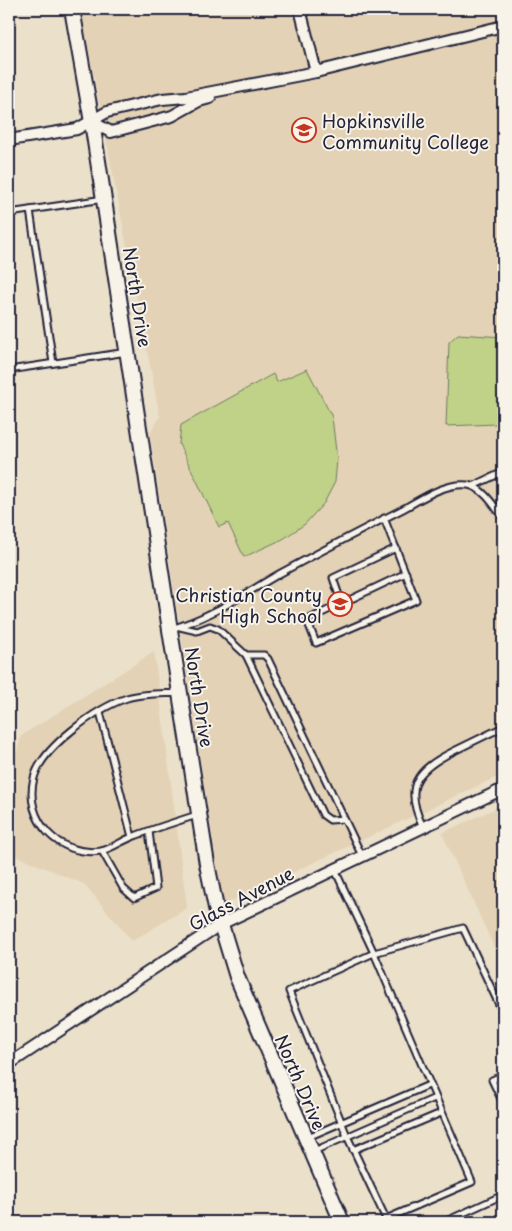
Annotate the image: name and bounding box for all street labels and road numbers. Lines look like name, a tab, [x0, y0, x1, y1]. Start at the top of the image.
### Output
street label: North Drive	[117, 245, 159, 349]
street label: North Drive	[179, 645, 221, 749]
street label: Glass Avenue	[184, 859, 298, 937]
street label: North Drive	[269, 1030, 333, 1134]

